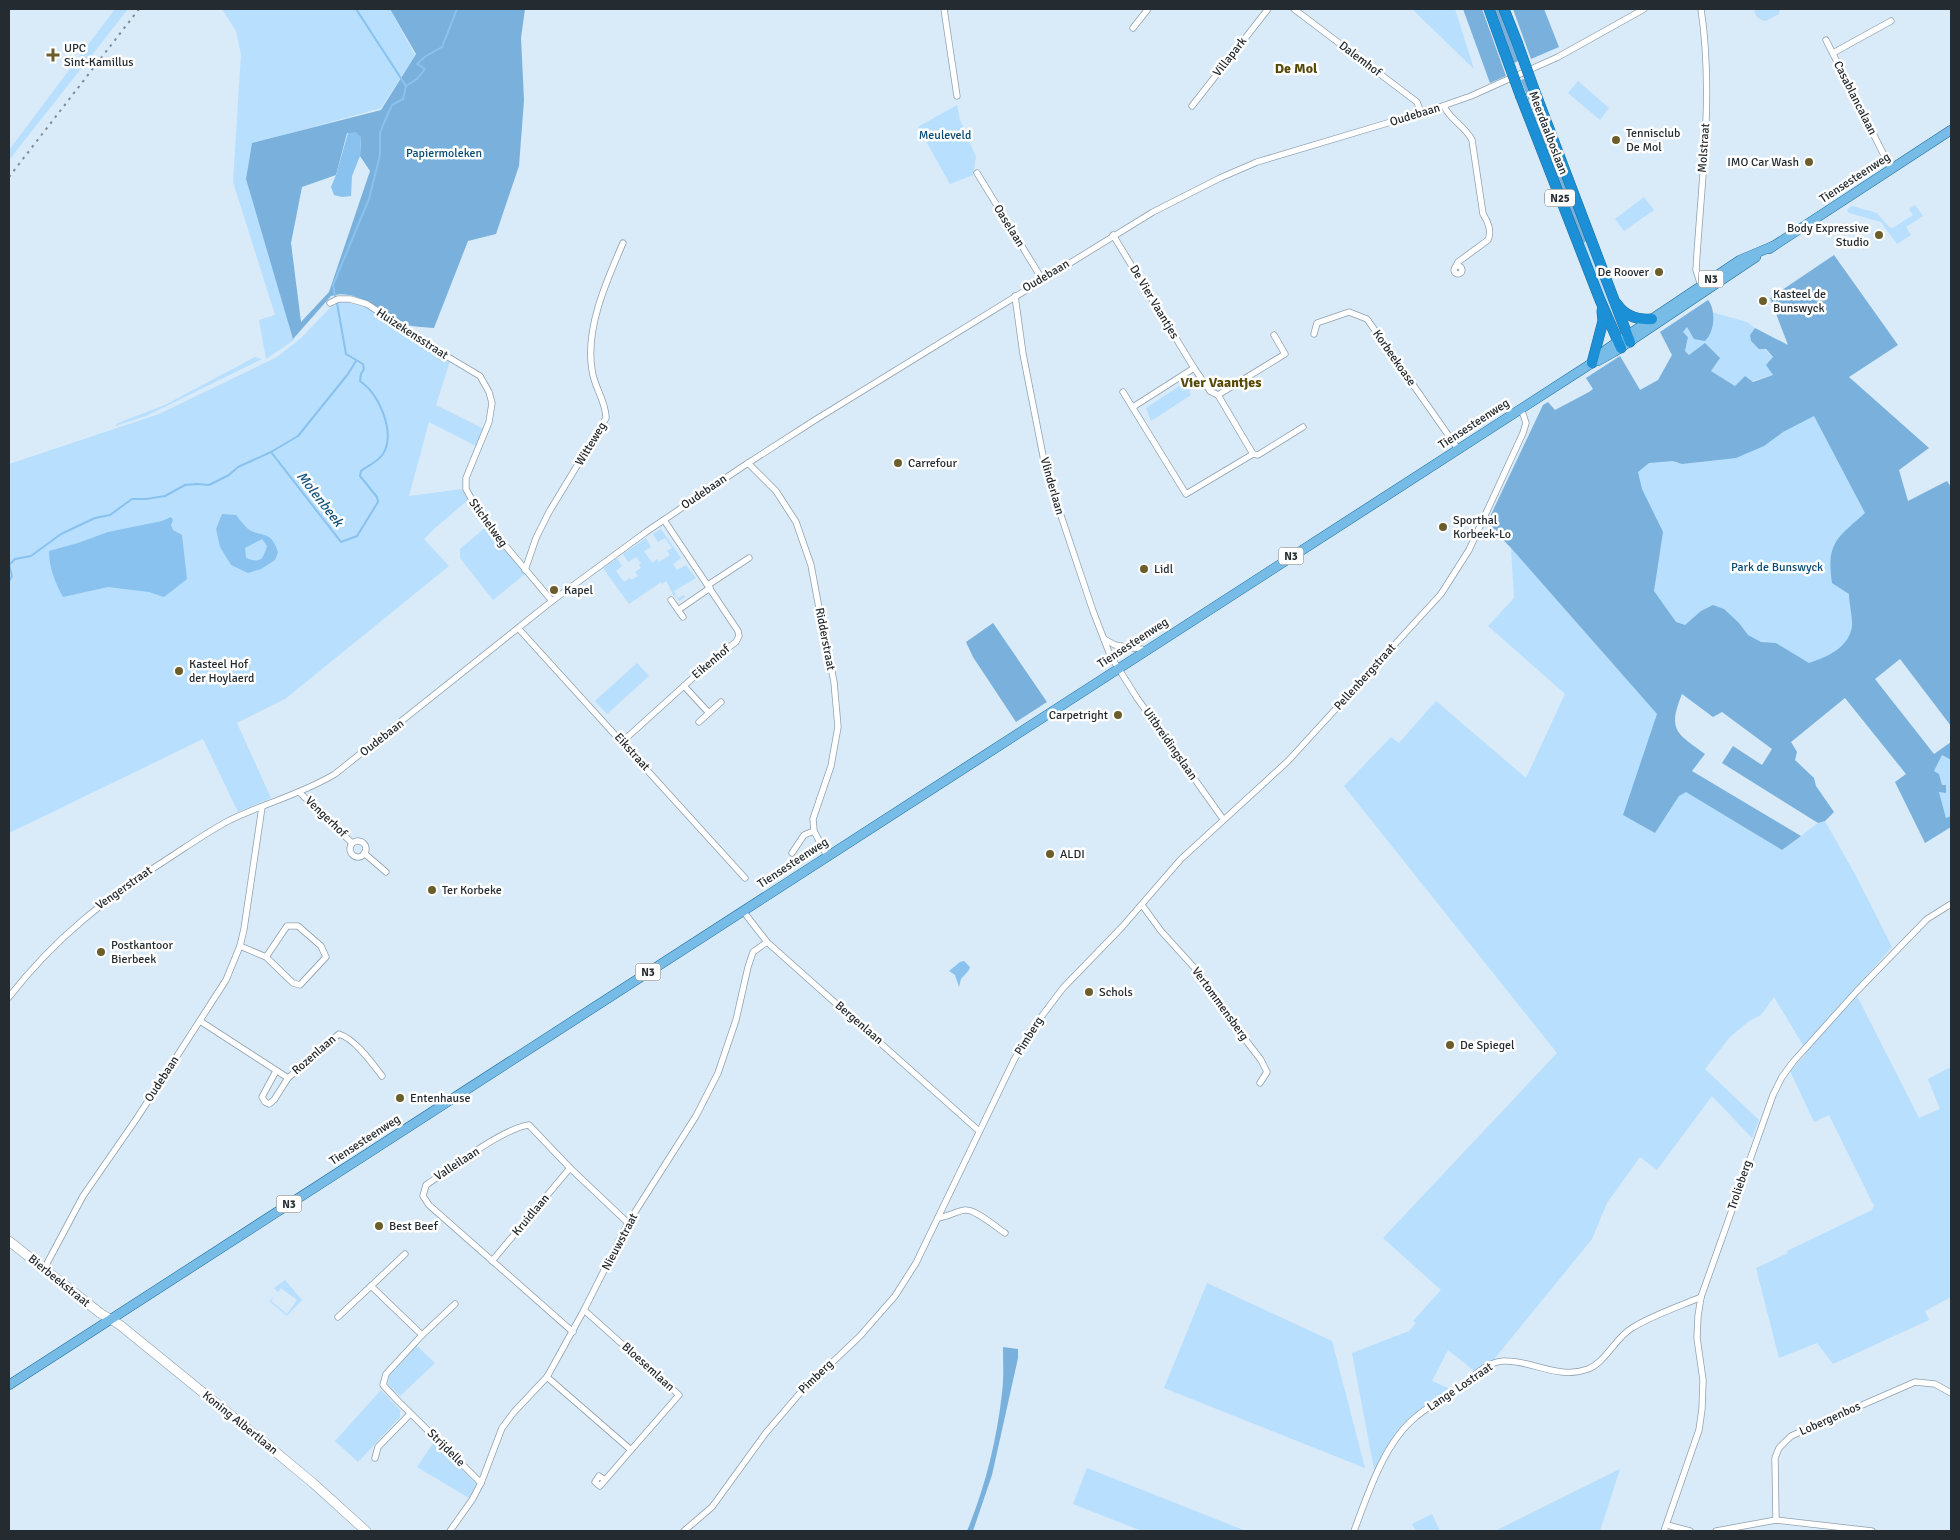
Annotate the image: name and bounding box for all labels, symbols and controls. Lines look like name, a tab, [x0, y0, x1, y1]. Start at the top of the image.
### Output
street label: Villapark	[1210, 34, 1250, 80]
street label: Dalemhof	[1336, 38, 1385, 80]
place label: UPC Sint-Kamillus	[64, 41, 134, 70]
marker: UPC Sint-Kamillus	[46, 48, 60, 62]
street label: Casablancalaan	[1830, 58, 1880, 138]
district label: De Mol	[1275, 60, 1318, 77]
street label: Meerdaalboslaan	[1525, 89, 1571, 177]
street label: Oudebaan	[1388, 100, 1442, 130]
street label: Molstraat	[1695, 123, 1713, 173]
place label: Tennisclub De Mol	[1626, 126, 1680, 155]
park label: Meuleveld	[919, 128, 971, 143]
marker: Tennisclub De Mol	[1610, 134, 1622, 146]
park label: Papiermoleken	[406, 146, 482, 161]
street label: Tiensesteenweg	[1817, 150, 1893, 206]
place label: IMO Car Wash	[1727, 155, 1799, 170]
marker: IMO Car Wash	[1803, 156, 1815, 168]
road number: N25	[1545, 190, 1575, 207]
street label: Oaselaan	[990, 202, 1028, 250]
place label: Body Expressive Studio	[1787, 221, 1869, 250]
marker: Body Expressive Studio	[1873, 229, 1885, 241]
street label: Oudebaan	[1020, 256, 1072, 296]
street label: De Vier Vaantjes	[1126, 262, 1182, 342]
place label: De Roover	[1597, 265, 1650, 280]
marker: De Roover	[1653, 266, 1665, 278]
road number: N3	[1698, 270, 1724, 288]
place label: Kasteel de Bunswyck	[1773, 287, 1826, 316]
marker: Kasteel de Bunswyck	[1757, 295, 1769, 307]
street label: Huizekensstraat	[373, 305, 451, 363]
street label: Korbeekoase	[1369, 327, 1419, 389]
district label: Vier Vaantjes	[1181, 374, 1261, 391]
street label: Tiensesteenweg	[1436, 396, 1512, 452]
street label: Witteweg	[572, 419, 610, 469]
street label: Vlinderlaan	[1037, 455, 1067, 517]
place label: Carrefour	[908, 456, 958, 471]
marker: Carrefour	[892, 457, 904, 469]
water label: Molenbeek	[293, 468, 348, 532]
street label: Oudebaan	[678, 471, 730, 513]
street label: Stichelweg	[465, 496, 511, 550]
place label: Sporthal Korbeek-Lo	[1453, 513, 1511, 542]
marker: Sporthal Korbeek-Lo	[1437, 521, 1449, 533]
road number: N3	[1278, 548, 1304, 564]
park label: Park de Bunswyck	[1731, 560, 1823, 575]
place label: Lidl	[1154, 562, 1174, 577]
marker: Lidl	[1138, 563, 1150, 575]
place label: Kapel	[564, 583, 594, 598]
marker: Kapel	[548, 584, 560, 596]
street label: Ridderstraat	[812, 606, 838, 672]
street label: Tiensesteenweg	[1095, 615, 1171, 671]
street label: Pellenbergstraat	[1331, 640, 1399, 714]
street label: Eikenhof	[689, 641, 734, 682]
place label: Kasteel Hof der Hoylaerd	[189, 657, 254, 686]
marker: Kasteel Hof der Hoylaerd	[173, 665, 185, 677]
street label: Uitbreidingslaan	[1139, 705, 1201, 783]
place label: Carpetright	[1049, 708, 1108, 723]
marker: Carpetright	[1112, 709, 1124, 721]
street label: Oudebaan	[357, 716, 407, 760]
street label: Eikstraat	[611, 730, 653, 774]
street label: Vengerhof	[302, 793, 351, 841]
street label: Tiensesteenweg	[755, 835, 831, 891]
place label: ALDI	[1060, 847, 1085, 862]
marker: ALDI	[1044, 848, 1056, 860]
street label: Vengerstraat	[93, 863, 155, 913]
place label: Ter Korbeke	[442, 883, 502, 898]
marker: Ter Korbeke	[426, 884, 438, 896]
place label: Postkantoor Bierbeek	[111, 938, 173, 967]
marker: Postkantoor Bierbeek	[95, 946, 107, 958]
road number: N3	[636, 964, 660, 980]
street label: Vertommensberg	[1188, 964, 1252, 1044]
place label: Schols	[1099, 985, 1133, 1000]
marker: Schols	[1083, 986, 1095, 998]
street label: Bergenlaan	[832, 998, 886, 1048]
street label: Pimberg	[1011, 1014, 1047, 1058]
street label: Rozenlaan	[289, 1032, 339, 1078]
place label: De Spiegel	[1460, 1038, 1515, 1053]
marker: De Spiegel	[1444, 1039, 1456, 1051]
street label: Oudebaan	[142, 1053, 182, 1105]
place label: Entenhause	[410, 1091, 470, 1106]
marker: Entenhause	[394, 1092, 406, 1104]
street label: Tiensesteenweg	[327, 1112, 403, 1168]
street label: Valleilaan	[432, 1144, 482, 1184]
street label: Trolieberg	[1725, 1158, 1755, 1212]
street label: Kruidlaan	[509, 1191, 553, 1239]
road number: N3	[276, 1196, 302, 1212]
street label: Nieuwstraat	[599, 1211, 641, 1273]
place label: Best Beef	[389, 1219, 439, 1234]
marker: Best Beef	[373, 1220, 385, 1232]
street label: Bierbeekstraat	[25, 1251, 93, 1311]
street label: Bloesemlaan	[618, 1339, 678, 1395]
street label: Pimberg	[795, 1357, 837, 1397]
street label: Lange Lostraat	[1424, 1360, 1496, 1414]
street label: Koning Albertlaan	[199, 1388, 281, 1458]
street label: Lobergenbos	[1797, 1399, 1863, 1439]
street label: Strijdelle	[424, 1426, 468, 1470]

